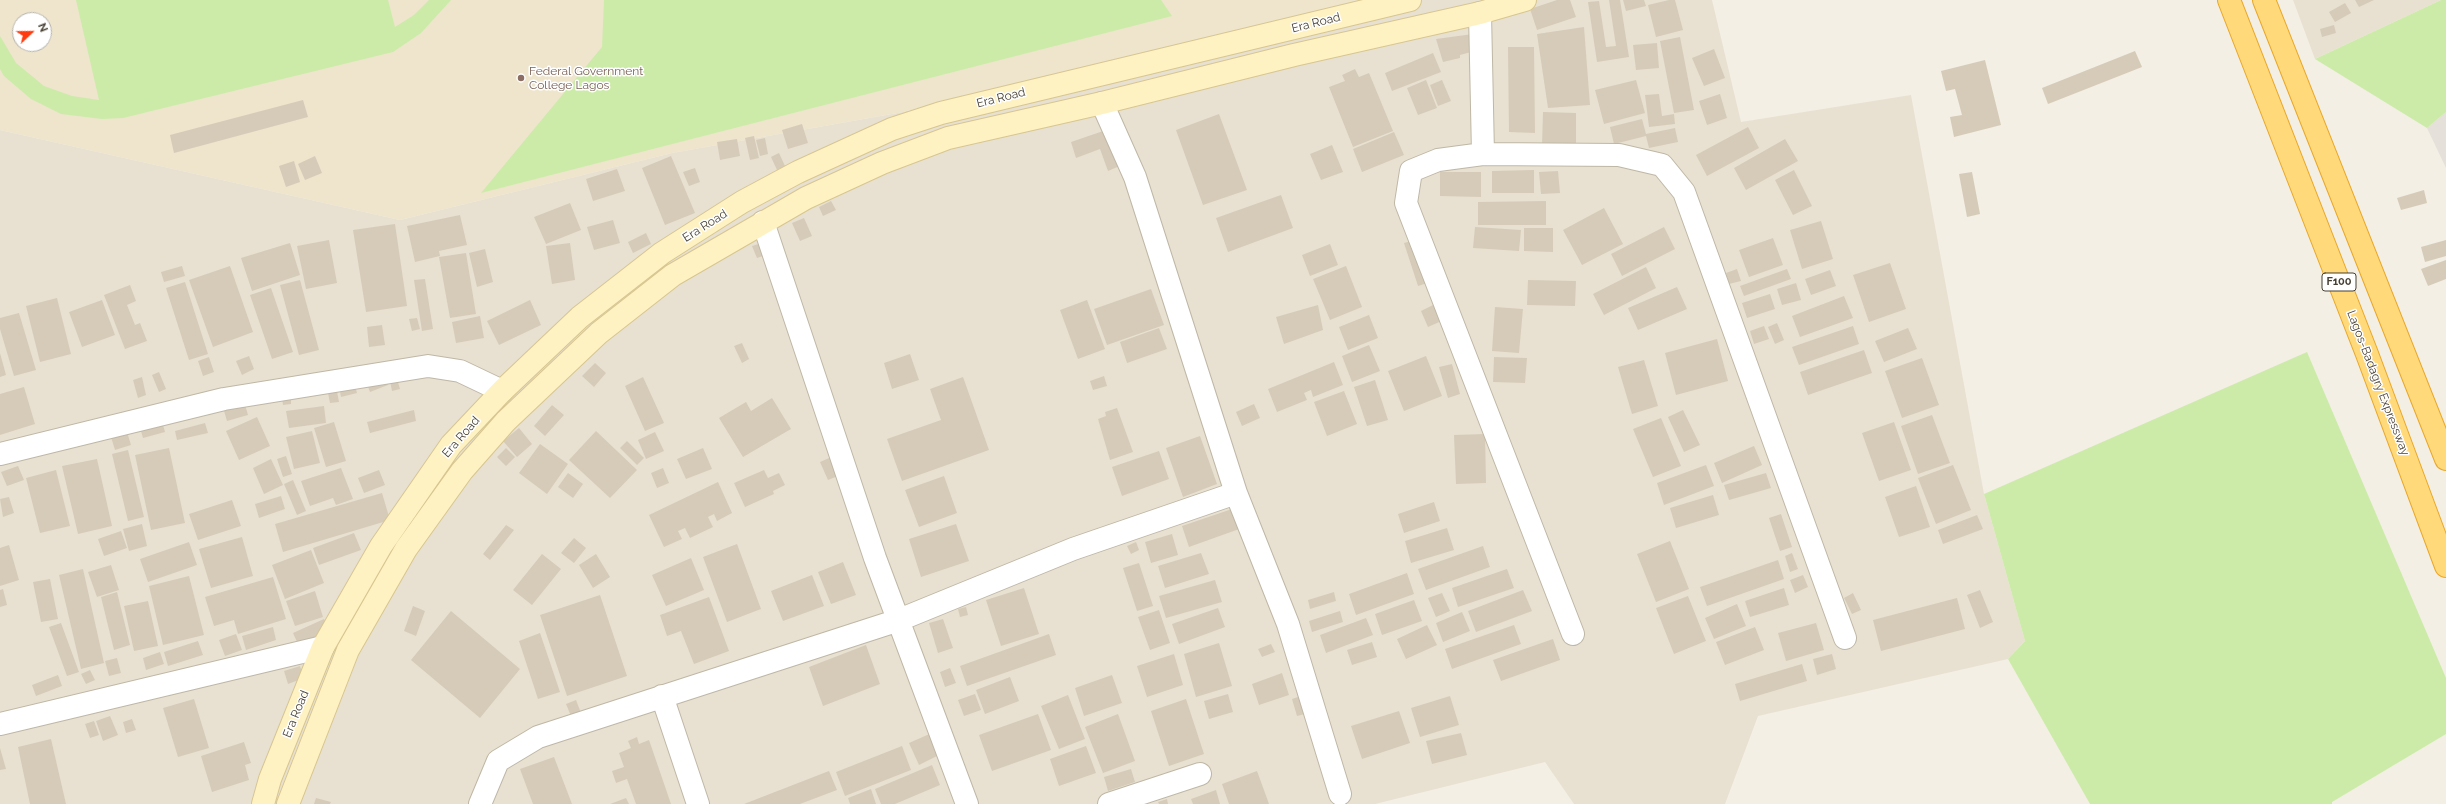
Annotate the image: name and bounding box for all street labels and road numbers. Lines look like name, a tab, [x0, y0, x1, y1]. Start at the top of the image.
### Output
street label: Era Road	[1290, 10, 1342, 36]
street label: Era Road	[975, 85, 1027, 111]
street label: Era Road	[680, 207, 730, 245]
road number: F100	[2322, 273, 2356, 291]
street label: Lagos-Badagry Expressway	[2344, 308, 2412, 458]
street label: Era Road	[439, 413, 483, 461]
street label: Era Road	[280, 688, 312, 740]

